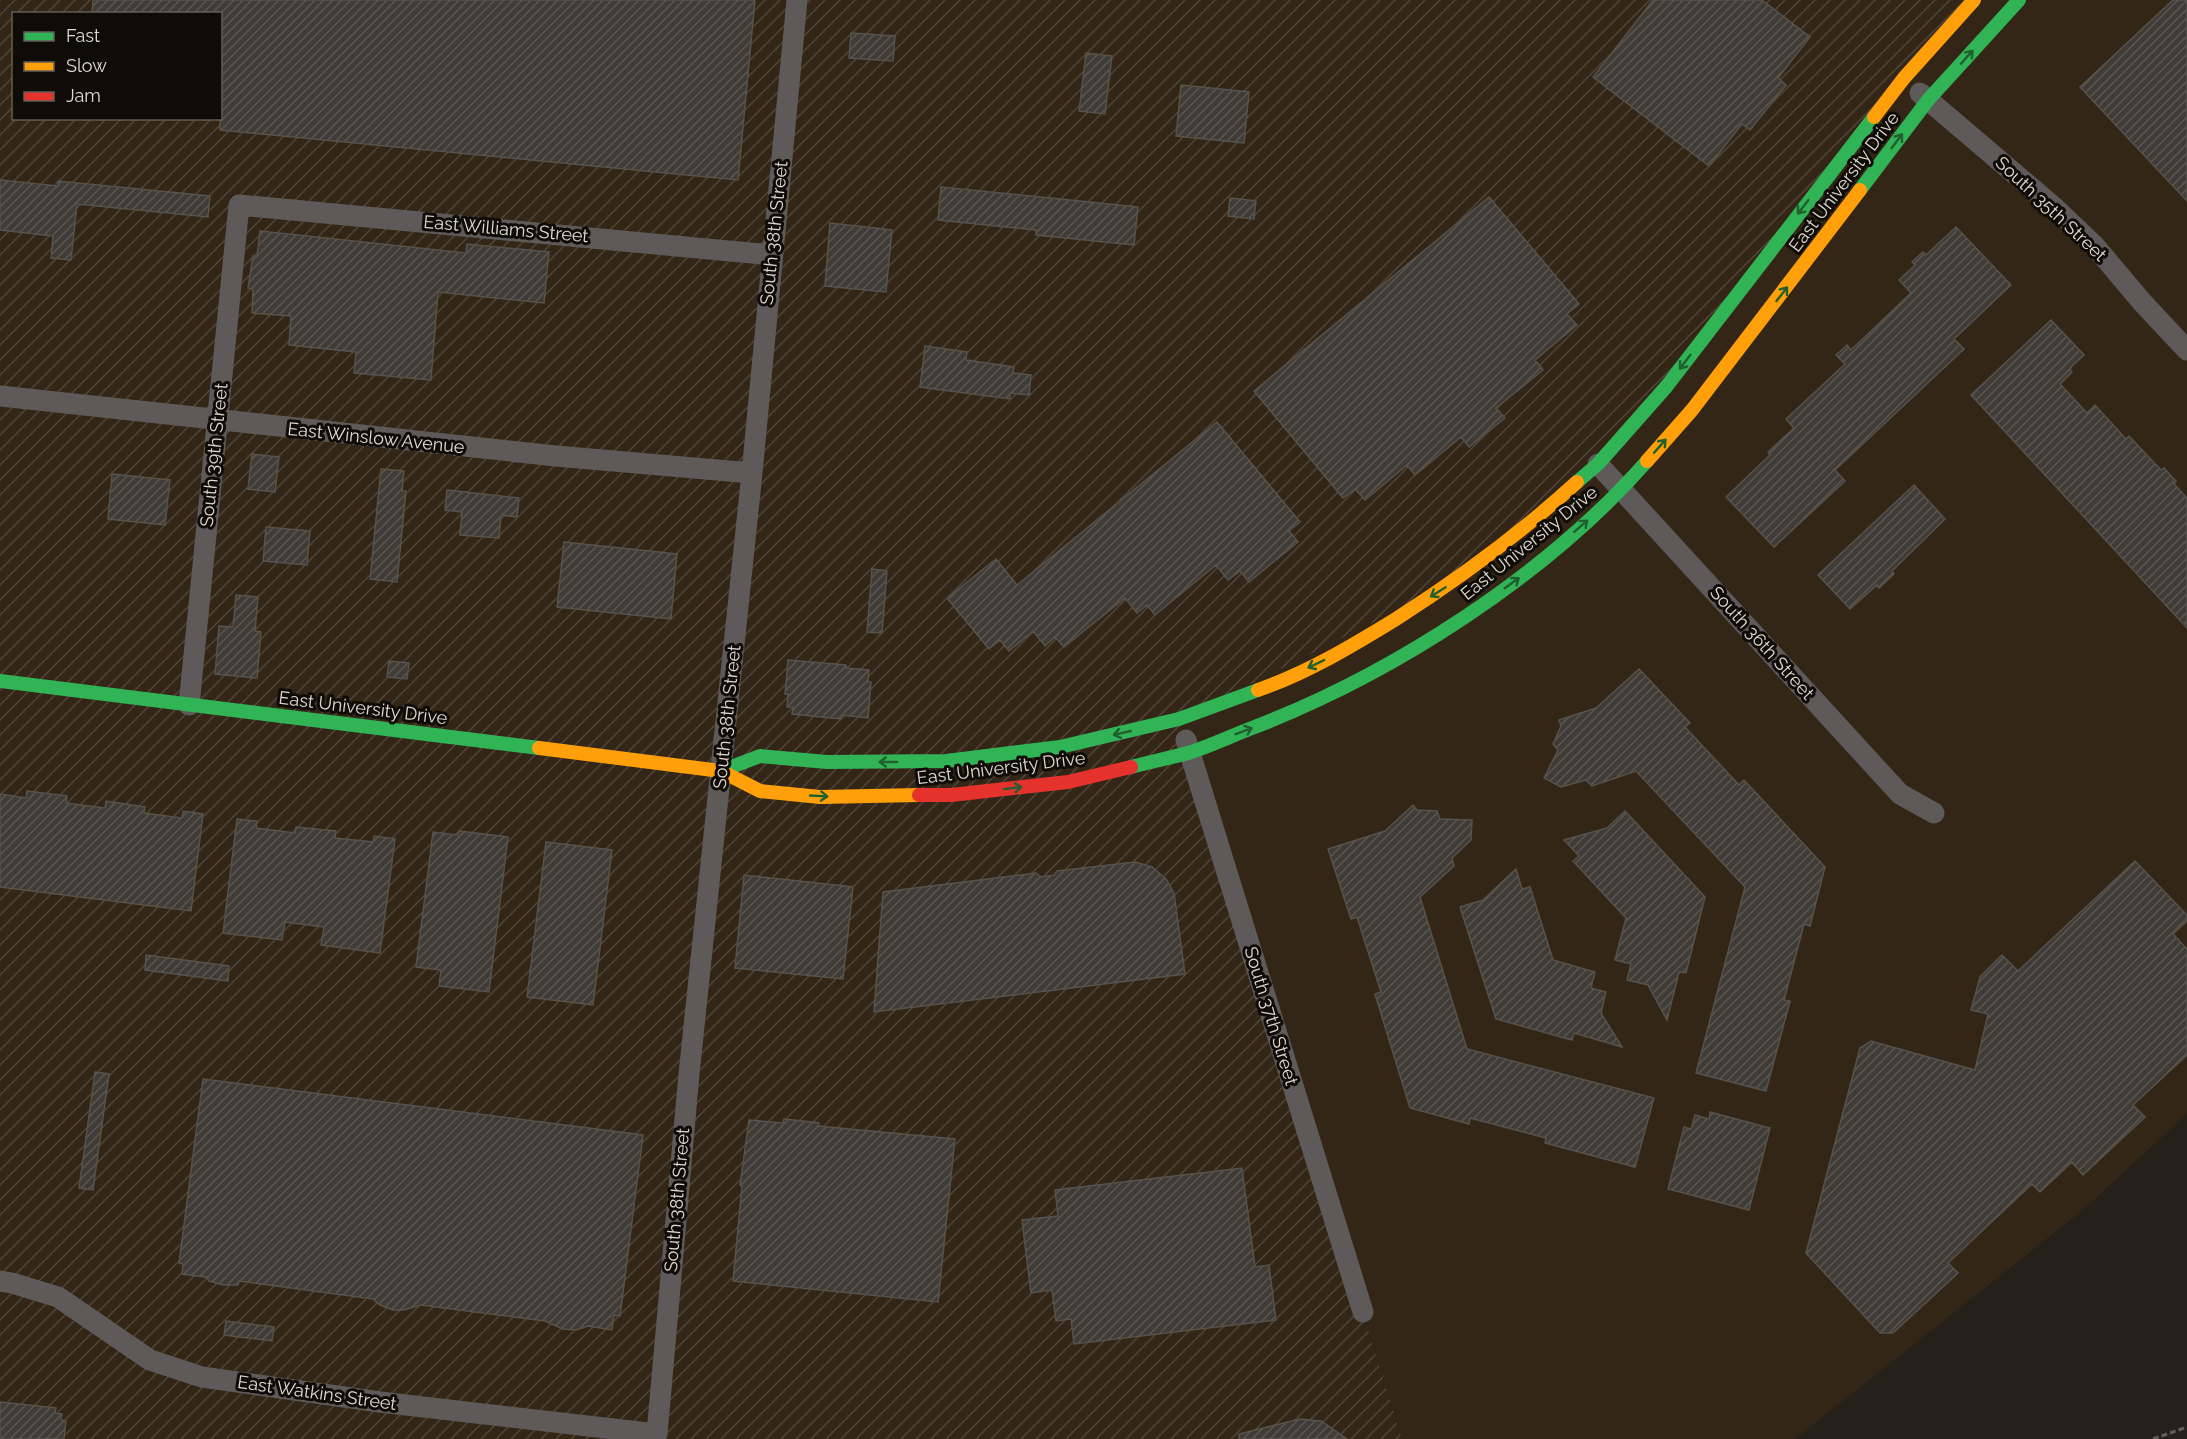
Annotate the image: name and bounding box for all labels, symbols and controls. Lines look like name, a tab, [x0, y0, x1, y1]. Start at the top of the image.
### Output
legend	[12, 12, 222, 120]
text: Fast	[66, 25, 100, 46]
one-way arrow	[1960, 50, 1974, 65]
text: Slow	[66, 55, 107, 76]
text: Jam	[66, 85, 101, 106]
street label: East University Drive	[1784, 107, 1903, 256]
one-way arrow	[1891, 133, 1904, 149]
street label: South 35th Street	[1992, 152, 2111, 265]
street label: South 38th Street	[755, 160, 792, 306]
one-way arrow	[1797, 199, 1810, 215]
street label: East Williams Street	[423, 211, 589, 246]
one-way arrow	[1775, 286, 1788, 302]
one-way arrow	[1678, 353, 1691, 369]
street label: South 39th Street	[196, 382, 232, 528]
street label: East Winslow Avenue	[286, 418, 466, 457]
one-way arrow	[1653, 439, 1667, 454]
street label: East University Drive	[1456, 481, 1602, 604]
one-way arrow	[1573, 519, 1588, 533]
one-way arrow	[1503, 577, 1519, 589]
street label: South 36th Street	[1706, 582, 1819, 704]
one-way arrow	[1430, 587, 1447, 599]
street label: South 38th Street	[708, 644, 745, 790]
one-way arrow	[1308, 658, 1326, 670]
street label: East University Drive	[278, 687, 449, 728]
one-way arrow	[1234, 725, 1253, 736]
one-way arrow	[1113, 727, 1132, 739]
street label: East University Drive	[916, 747, 1087, 788]
one-way arrow	[878, 756, 898, 768]
one-way arrow	[1003, 782, 1023, 793]
one-way arrow	[808, 791, 828, 802]
street label: South 37th Street	[1240, 944, 1303, 1088]
street label: South 38th Street	[660, 1127, 693, 1273]
street label: East Watkins Street	[236, 1371, 398, 1414]

